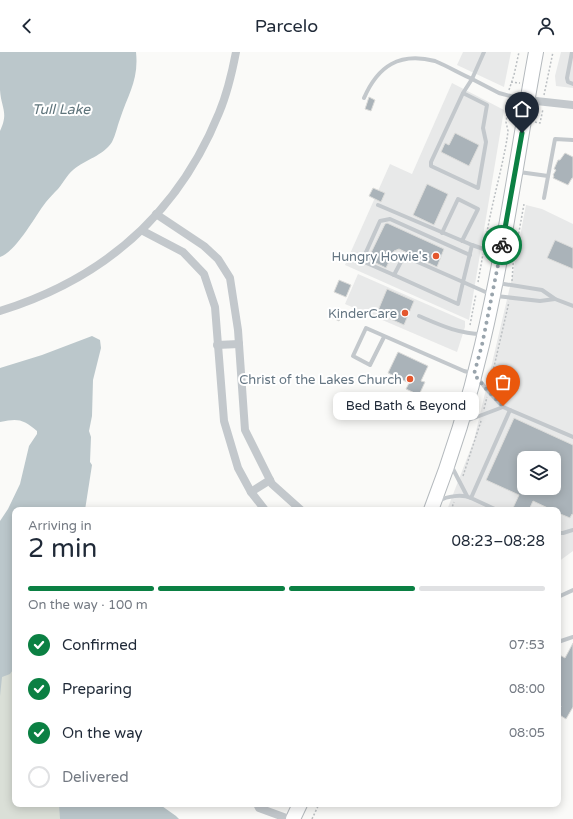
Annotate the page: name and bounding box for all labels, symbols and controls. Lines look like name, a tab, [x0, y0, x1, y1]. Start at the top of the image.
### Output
icon: back	[16, 15, 38, 37]
text: Parcelo	[255, 15, 318, 37]
icon: person	[535, 15, 557, 37]
pin	[505, 92, 539, 133]
icon: home	[511, 98, 533, 120]
water label: Tull Lake	[32, 101, 91, 118]
courier	[482, 225, 522, 265]
icon: bike	[491, 234, 513, 256]
place label: Hungry Howie's	[332, 249, 428, 265]
marker: Hungry Howie's	[431, 251, 441, 261]
place label: KinderCare	[328, 306, 397, 322]
marker: KinderCare	[400, 308, 410, 318]
pin	[486, 365, 520, 406]
icon: bag	[492, 371, 514, 393]
place label: Christ of the Lakes Church	[239, 372, 402, 388]
marker: Christ of the Lakes Church	[405, 374, 415, 384]
callout: Bed Bath & Beyond	[333, 392, 479, 420]
text: Bed Bath & Beyond	[346, 398, 466, 414]
map controls	[517, 451, 561, 495]
button: layers	[517, 451, 561, 495]
text: Arriving in	[28, 518, 92, 534]
text: 08:23–08:28	[452, 532, 545, 550]
text: 2 min	[28, 533, 97, 564]
text: On the way · 100 m	[28, 597, 148, 613]
icon: check	[28, 634, 50, 656]
text: Confirmed	[62, 636, 137, 654]
text: 07:53	[509, 637, 545, 653]
icon: check	[28, 678, 50, 700]
text: Preparing	[62, 680, 132, 698]
text: 08:00	[509, 681, 545, 697]
icon: check	[28, 722, 50, 744]
text: On the way	[62, 724, 142, 742]
text: 08:05	[509, 725, 545, 741]
text: Delivered	[62, 768, 129, 786]

